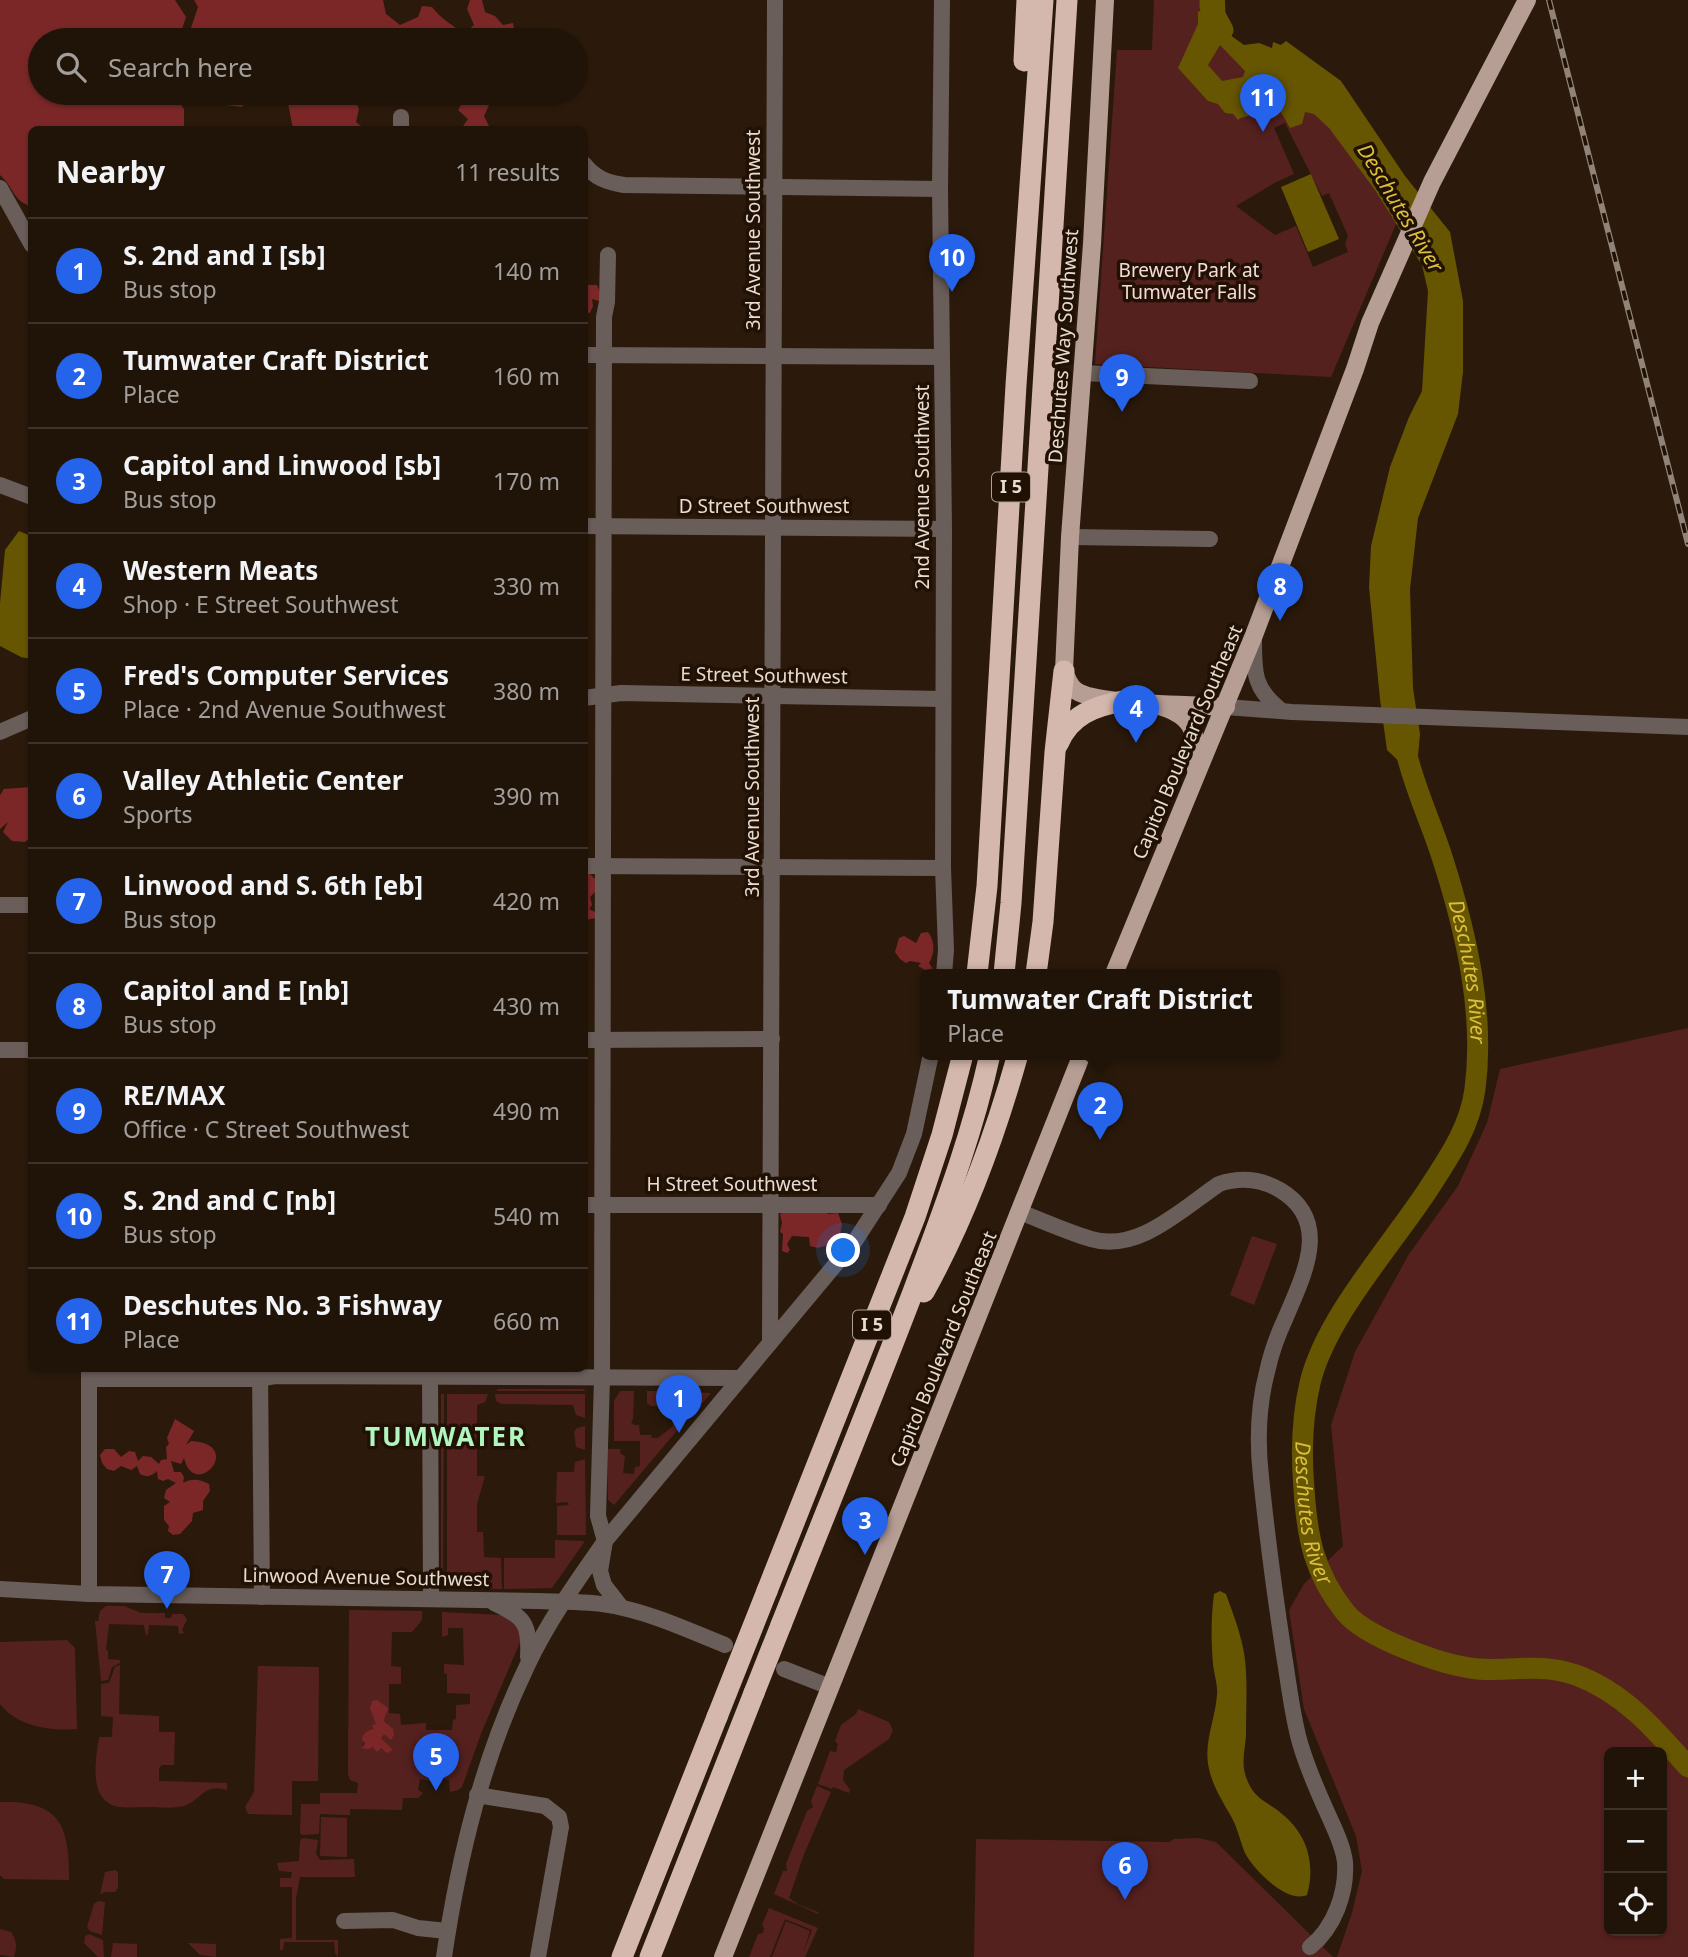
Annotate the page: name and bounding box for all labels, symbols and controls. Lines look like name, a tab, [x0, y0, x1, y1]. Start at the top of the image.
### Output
search box	[28, 28, 588, 105]
icon: search	[52, 48, 90, 86]
text: Search here	[108, 49, 253, 85]
pin: 11	[1240, 74, 1286, 132]
street label: 3rd Avenue Southwest	[740, 130, 766, 330]
water label: Deschutes River	[1351, 138, 1451, 278]
text: Nearby	[56, 151, 165, 192]
text: 11 results	[455, 156, 560, 188]
street label: Deschutes Way Southwest	[1042, 228, 1084, 464]
pin: 10	[929, 234, 975, 292]
text: S. 2nd and I [sb]	[123, 237, 326, 273]
text: 1	[72, 255, 86, 287]
text: 140 m	[493, 255, 560, 287]
park label: Brewery Park at Tumwater Falls	[1119, 257, 1260, 305]
text: Bus stop	[123, 273, 217, 305]
text: Tumwater Craft District	[123, 342, 429, 378]
pin: 9	[1099, 354, 1145, 412]
text: 2	[72, 360, 86, 392]
text: 160 m	[493, 360, 560, 392]
text: Place	[123, 378, 180, 410]
street label: 2nd Avenue Southwest	[909, 384, 935, 589]
text: Capitol and Linwood [sb]	[123, 447, 441, 483]
text: 3	[72, 465, 86, 497]
text: 170 m	[493, 465, 560, 497]
road number: I 5	[992, 472, 1030, 502]
text: Bus stop	[123, 483, 217, 515]
street label: D Street Southwest	[679, 493, 849, 519]
text: Western Meats	[123, 552, 318, 588]
pin: 8	[1257, 563, 1303, 621]
text: 4	[72, 570, 86, 602]
text: 330 m	[493, 570, 560, 602]
text: Shop · E Street Southwest	[123, 588, 399, 620]
street label: Capitol Boulevard Southeast	[1126, 621, 1248, 863]
text: Fred's Computer Services	[123, 657, 449, 693]
street label: E Street Southwest	[680, 661, 848, 689]
text: 5	[72, 675, 86, 707]
text: 380 m	[493, 675, 560, 707]
pin: 4	[1113, 685, 1159, 743]
text: Place · 2nd Avenue Southwest	[123, 693, 446, 725]
street label: 3rd Avenue Southwest	[739, 697, 765, 897]
text: Valley Athletic Center	[123, 762, 403, 798]
text: 6	[72, 780, 86, 812]
text: 390 m	[493, 780, 560, 812]
text: Sports	[123, 798, 193, 830]
text: Linwood and S. 6th [eb]	[123, 867, 423, 903]
text: 7	[72, 885, 86, 917]
text: 420 m	[493, 885, 560, 917]
water label: Deschutes River	[1442, 896, 1493, 1045]
text: Bus stop	[123, 903, 217, 935]
popup	[920, 969, 1280, 1060]
text: Capitol and E [nb]	[123, 972, 349, 1008]
text: Tumwater Craft District	[947, 981, 1253, 1017]
text: 8	[72, 990, 86, 1022]
text: 430 m	[493, 990, 560, 1022]
text: Bus stop	[123, 1008, 217, 1040]
text: Place	[947, 1017, 1004, 1049]
text: RE/MAX	[123, 1077, 225, 1113]
pin: 2	[1077, 1082, 1123, 1140]
text: 9	[72, 1095, 86, 1127]
text: 490 m	[493, 1095, 560, 1127]
text: Office · C Street Southwest	[123, 1113, 409, 1145]
street label: H Street Southwest	[647, 1171, 818, 1197]
text: S. 2nd and C [nb]	[123, 1182, 336, 1218]
text: 10	[66, 1200, 92, 1232]
text: 540 m	[493, 1200, 560, 1232]
text: Bus stop	[123, 1218, 217, 1250]
street label: Capitol Boulevard Southeast	[884, 1227, 1002, 1471]
your location	[826, 1233, 860, 1267]
text: Deschutes No. 3 Fishway	[123, 1287, 442, 1323]
text: 11	[66, 1305, 92, 1337]
text: 660 m	[493, 1305, 560, 1337]
road number: I 5	[853, 1310, 891, 1340]
text: Place	[123, 1323, 180, 1355]
pin: 1	[656, 1375, 702, 1433]
district label: TUMWATER	[365, 1418, 527, 1454]
water label: Deschutes River	[1289, 1441, 1340, 1591]
pin: 3	[842, 1497, 888, 1555]
pin: 7	[144, 1551, 190, 1609]
street label: Linwood Avenue Southwest	[242, 1562, 490, 1592]
pin: 5	[413, 1733, 459, 1791]
map controls	[1604, 1747, 1667, 1936]
button: +	[1604, 1747, 1667, 1810]
button: −	[1604, 1810, 1667, 1873]
pin: 6	[1102, 1842, 1148, 1900]
button: locate	[1604, 1873, 1667, 1936]

